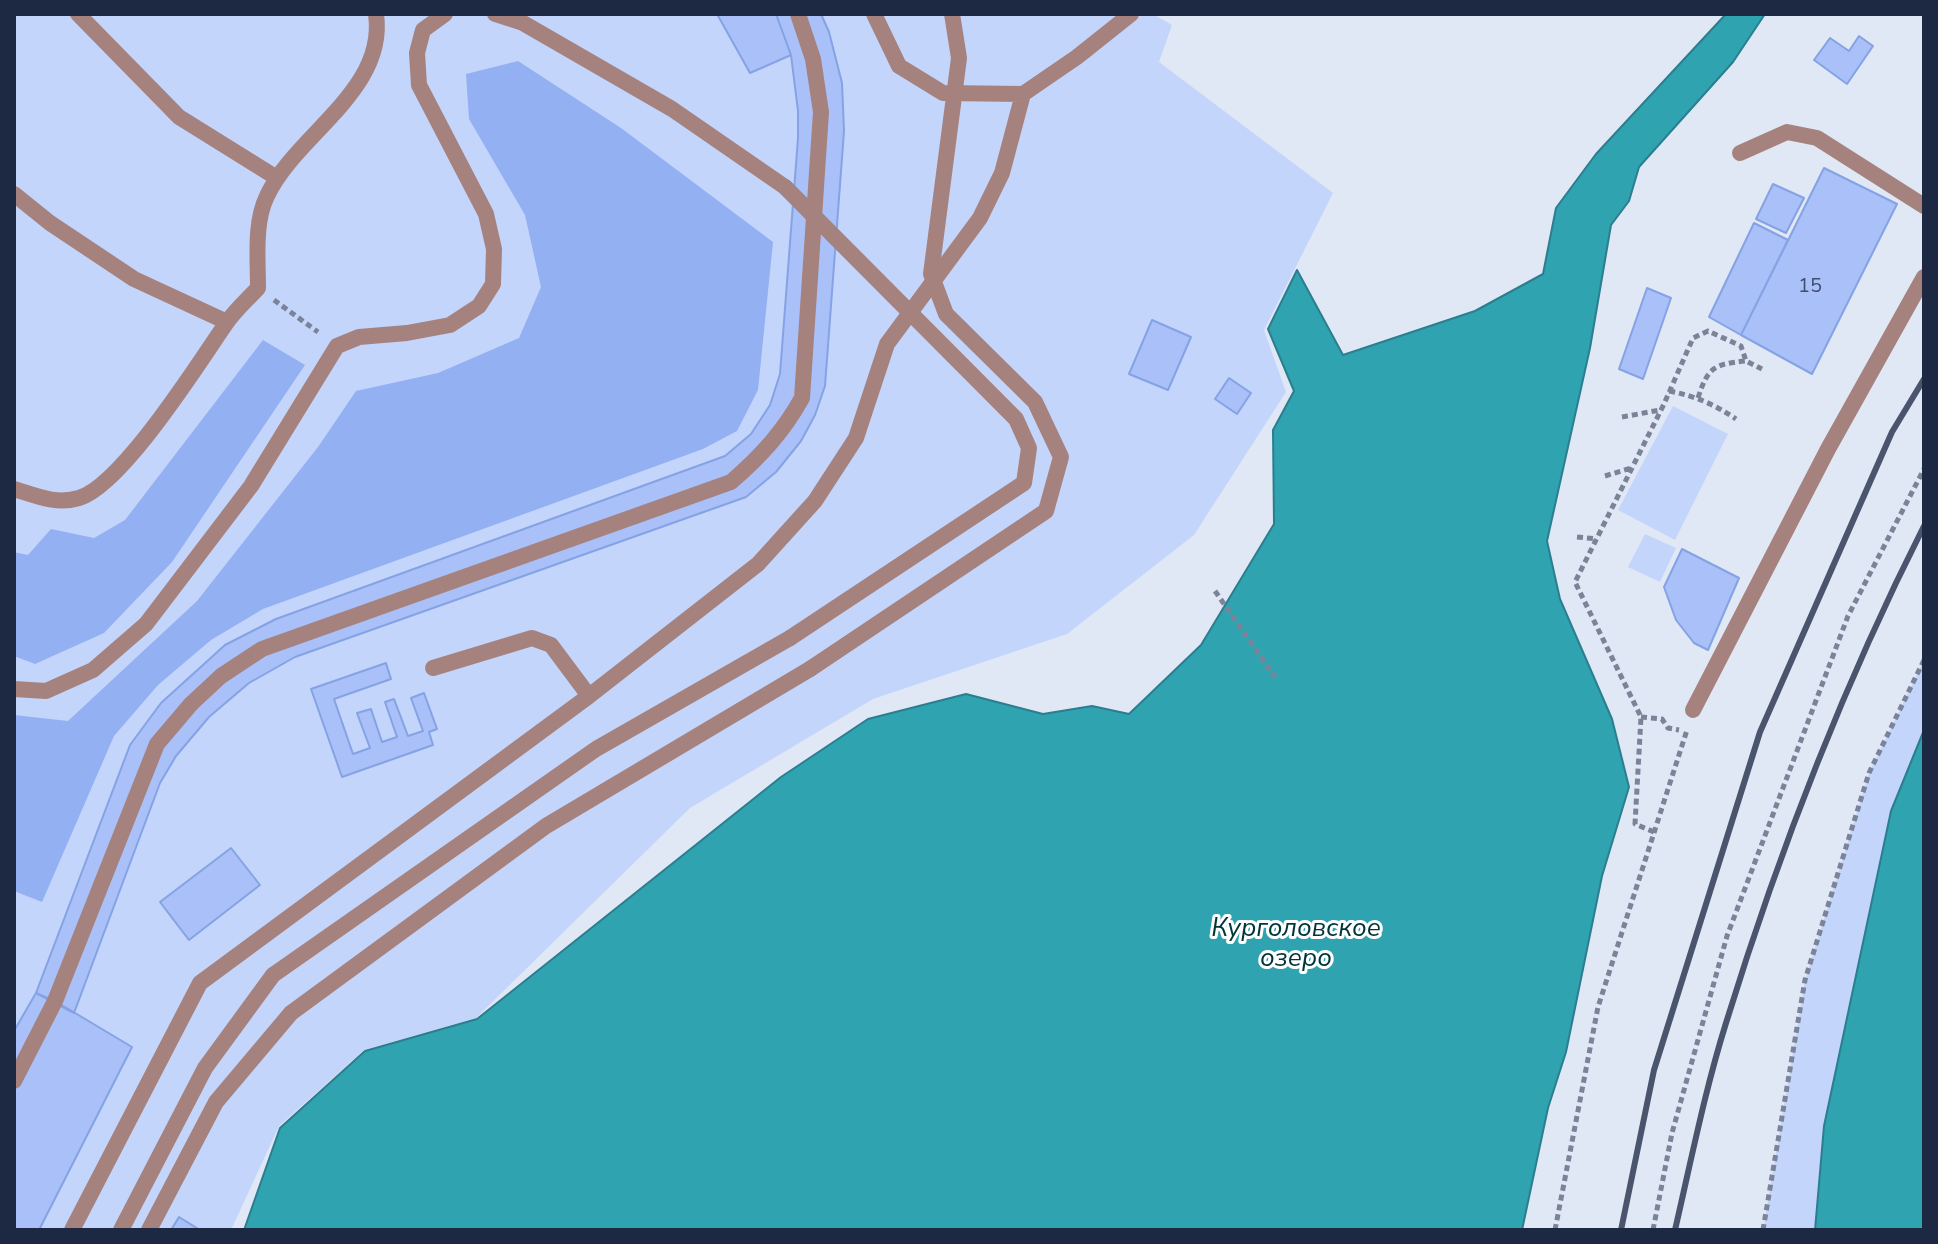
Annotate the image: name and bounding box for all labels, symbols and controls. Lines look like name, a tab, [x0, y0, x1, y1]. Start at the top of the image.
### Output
house number: 15	[1798, 275, 1822, 299]
water label: Курголовское озеро	[1211, 914, 1381, 976]

